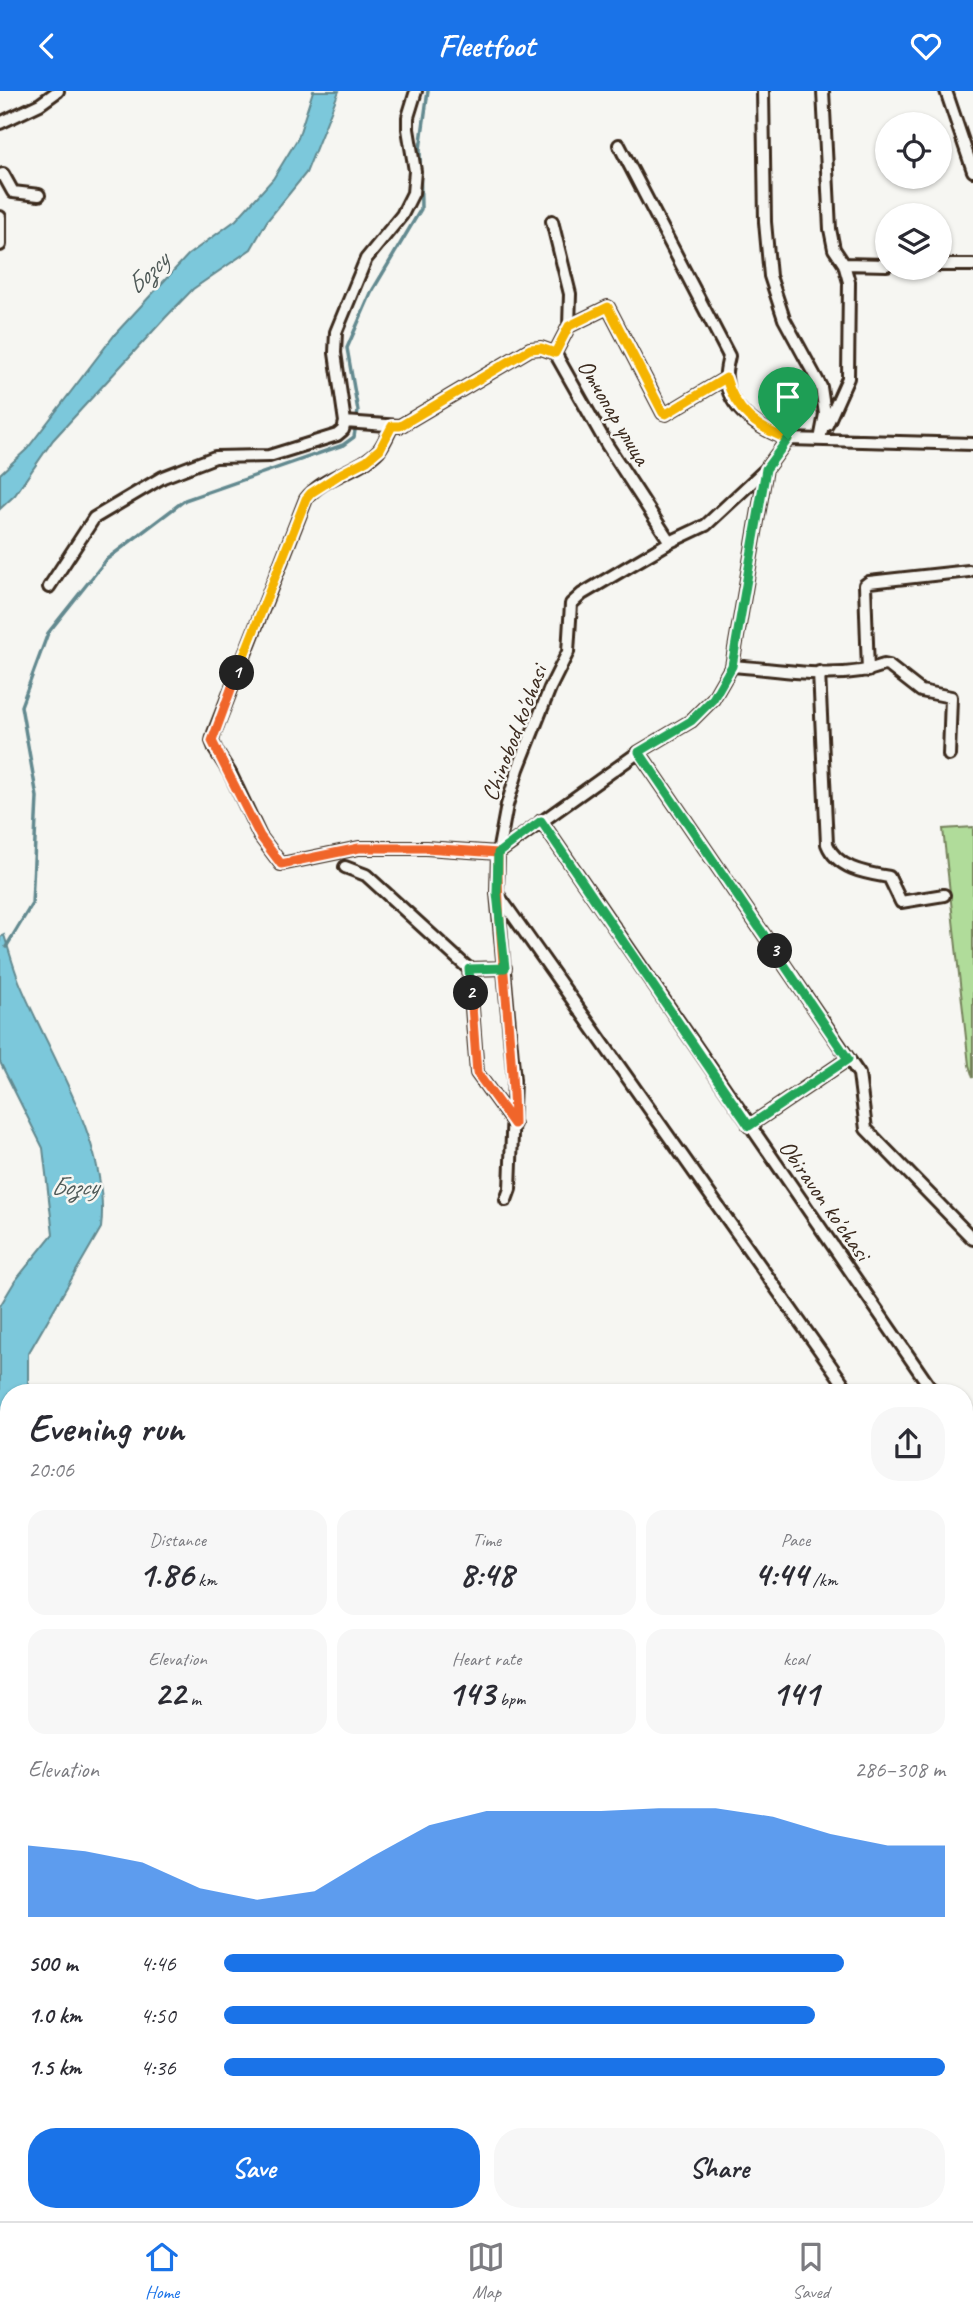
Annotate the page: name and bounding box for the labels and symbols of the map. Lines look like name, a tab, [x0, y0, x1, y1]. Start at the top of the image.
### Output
water label: Бозсу	[119, 242, 179, 302]
street label: Отчопар улица	[571, 354, 658, 471]
pin	[758, 367, 818, 439]
pin: 1	[219, 655, 254, 691]
street label: Chinobod ko'chasi	[474, 659, 555, 805]
pin: 3	[758, 933, 792, 969]
pin: 2	[454, 975, 489, 1011]
street label: Obiravon ko'chasi	[772, 1134, 879, 1268]
water label: Бозсу	[50, 1170, 102, 1203]

